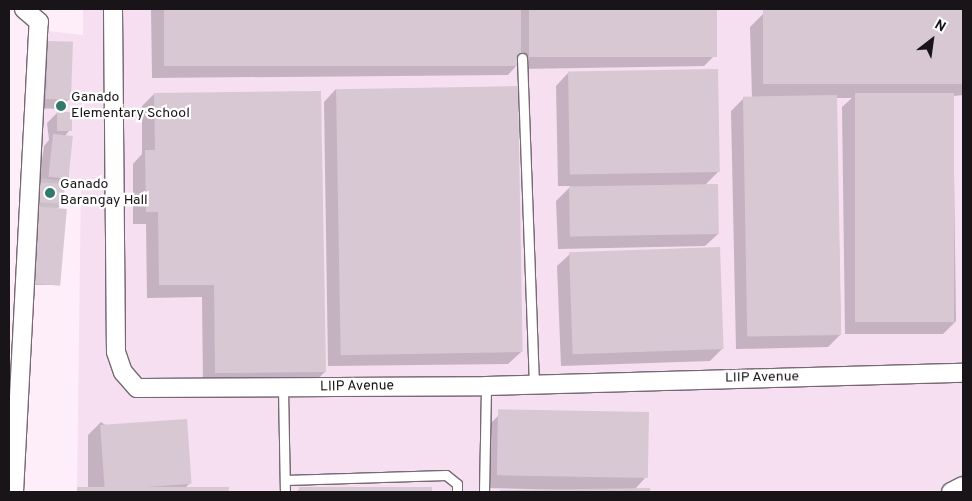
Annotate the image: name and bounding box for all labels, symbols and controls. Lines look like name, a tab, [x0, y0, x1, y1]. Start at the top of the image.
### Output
north arrow	[907, 15, 957, 65]
text: N	[931, 17, 948, 36]
place label: Ganado Elementary School	[71, 90, 190, 122]
marker: Ganado Elementary School	[55, 100, 67, 112]
place label: Ganado Barangay Hall	[60, 177, 148, 210]
marker: Ganado Barangay Hall	[44, 187, 56, 199]
street label: LIIP Avenue	[725, 369, 799, 387]
street label: LIIP Avenue	[320, 378, 394, 396]

